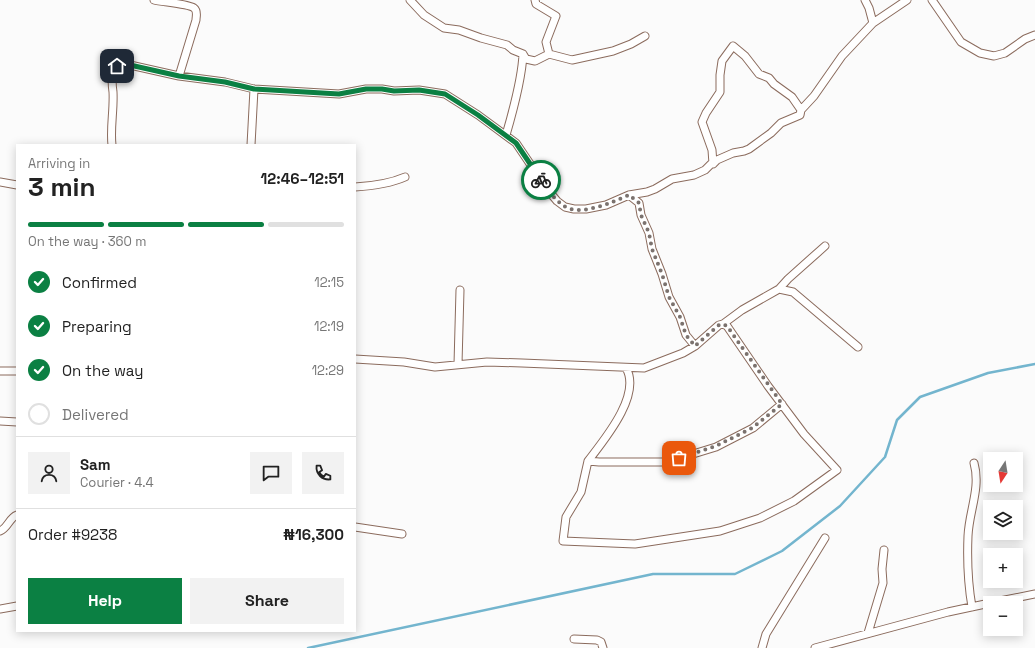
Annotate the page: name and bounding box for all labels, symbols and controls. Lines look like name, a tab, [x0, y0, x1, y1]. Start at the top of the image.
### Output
pin	[100, 49, 134, 83]
icon: home	[106, 55, 128, 77]
text: Arriving in	[28, 155, 90, 172]
courier	[521, 160, 561, 200]
text: 12:46–12:51	[261, 169, 344, 188]
icon: bike	[530, 169, 552, 191]
text: 3 min	[28, 170, 96, 204]
text: On the way · 360 m	[28, 233, 146, 250]
icon: check	[28, 271, 50, 293]
text: Confirmed	[62, 273, 137, 292]
text: 12:15	[314, 274, 344, 291]
icon: check	[28, 315, 50, 337]
text: Preparing	[62, 317, 132, 336]
text: 12:19	[314, 318, 344, 335]
icon: check	[28, 359, 50, 381]
text: On the way	[62, 361, 143, 380]
text: 12:29	[312, 362, 344, 379]
text: Delivered	[62, 405, 129, 424]
pin	[662, 441, 696, 475]
icon: bag	[668, 447, 690, 469]
button: person	[28, 452, 70, 494]
button: chat	[250, 452, 292, 494]
button: phone	[302, 452, 344, 494]
north arrow	[983, 452, 1023, 492]
map controls	[983, 452, 1023, 636]
text: Sam	[80, 455, 111, 474]
text: Courier · 4.4	[80, 474, 154, 491]
button: layers	[983, 500, 1023, 540]
text: Order #9238	[28, 525, 117, 544]
text: ₦16,300	[283, 525, 344, 544]
button: +	[983, 548, 1023, 588]
button: Help	[28, 578, 182, 624]
button: Share	[190, 578, 344, 624]
button: −	[983, 596, 1023, 636]

